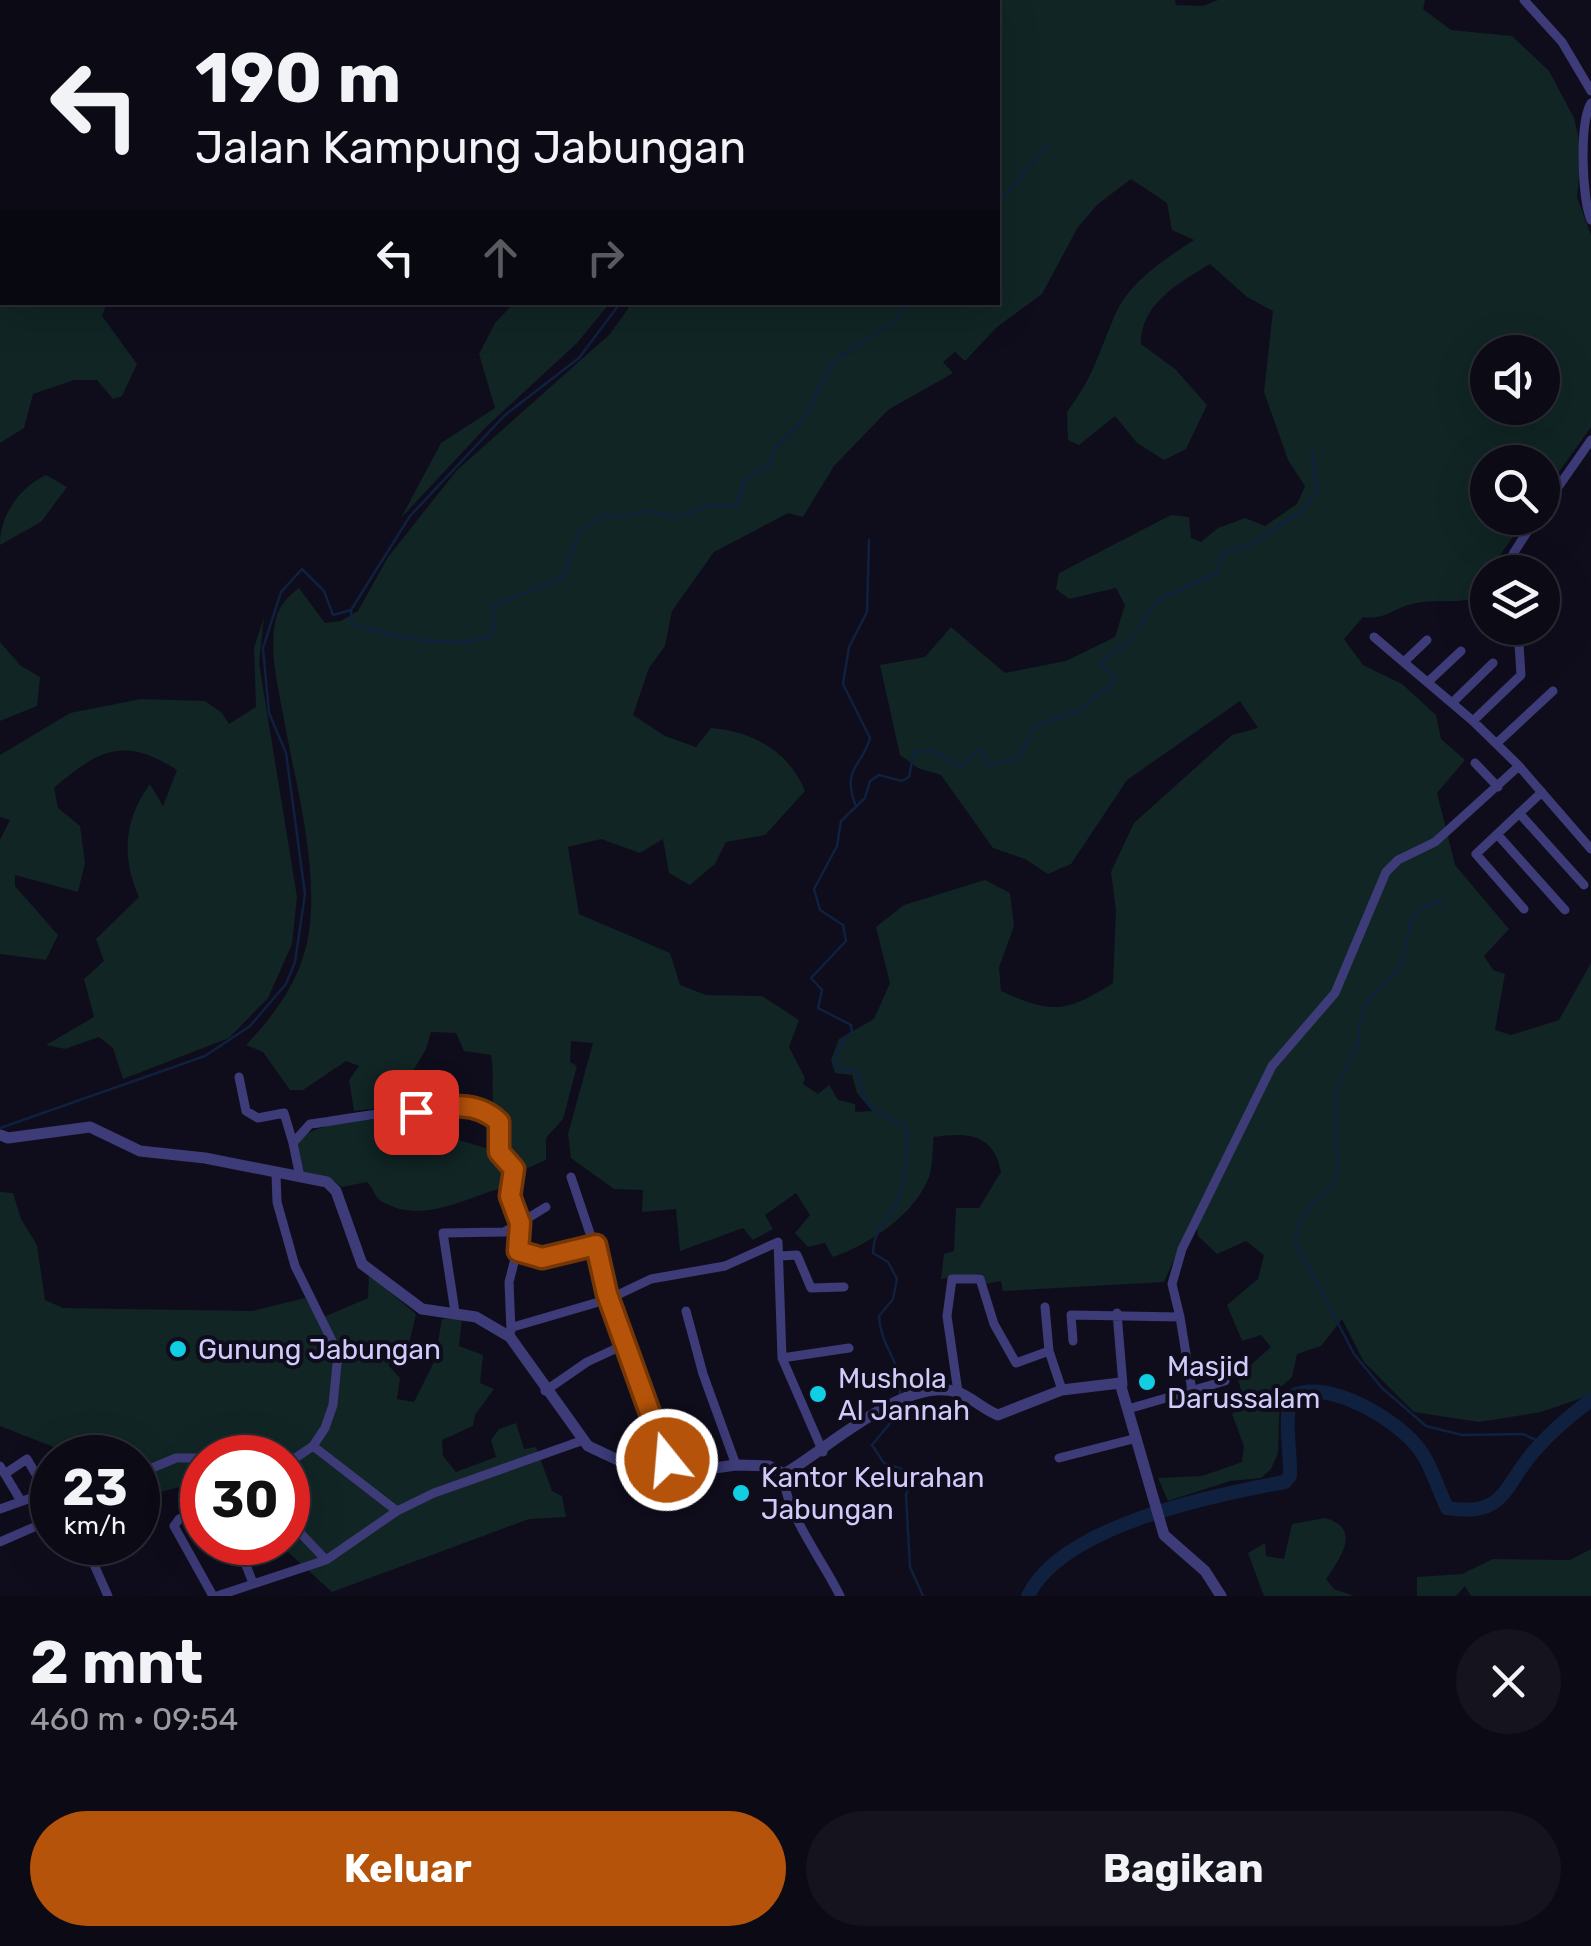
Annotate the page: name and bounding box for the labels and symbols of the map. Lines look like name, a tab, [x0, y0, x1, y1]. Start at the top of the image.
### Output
pin	[374, 1070, 459, 1155]
place label: Gunung Jabungan	[198, 1333, 441, 1366]
marker: Gunung Jabungan	[167, 1338, 189, 1360]
place label: Masjid Darussalam	[1167, 1350, 1320, 1415]
place label: Mushola Al Jannah	[838, 1362, 970, 1427]
marker: Masjid Darussalam	[1136, 1371, 1158, 1393]
marker: Mushola Al Jannah	[807, 1383, 829, 1405]
position arrow	[615, 1408, 719, 1512]
speed limit sign: 30	[180, 1435, 310, 1565]
place label: Kantor Kelurahan Jabungan	[761, 1461, 984, 1526]
marker: Kantor Kelurahan Jabungan	[730, 1482, 752, 1504]

